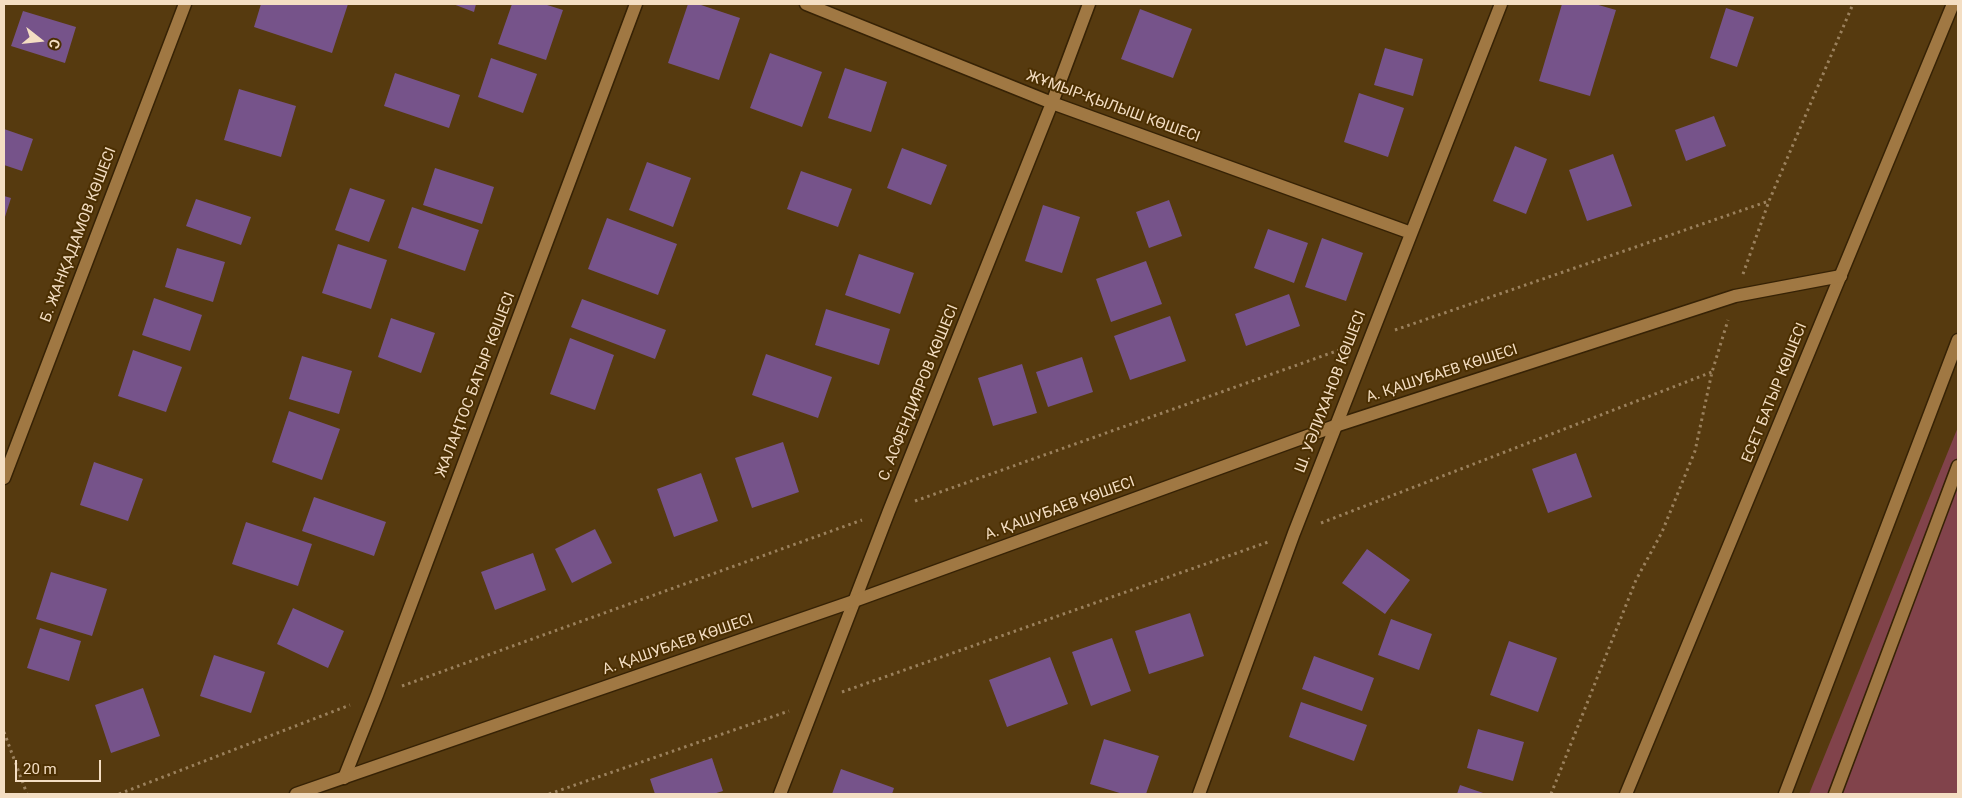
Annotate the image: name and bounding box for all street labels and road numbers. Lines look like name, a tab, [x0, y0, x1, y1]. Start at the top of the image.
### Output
street label: ЖҰМЫР-ҚЫЛЫШ КӨШЕСІ	[1024, 67, 1202, 147]
street label: Б. ЖАНҚАДАМОВ КӨШЕСІ	[37, 145, 121, 325]
street label: ЖАЛАҢТОС БАТЫР КӨШЕСІ	[432, 290, 520, 480]
street label: С. АСФЕНДИЯРОВ КӨШЕСІ	[875, 302, 963, 484]
street label: Ш. УӘЛИХАНОВ КӨШЕСІ	[1292, 308, 1370, 476]
street label: ЕСЕТ БАТЫР КӨШЕСІ	[1739, 320, 1811, 466]
street label: А. ҚАШУБАЕВ КӨШЕСІ	[1364, 341, 1520, 407]
street label: А. ҚАШУБАЕВ КӨШЕСІ	[983, 473, 1137, 545]
street label: А. ҚАШУБАЕВ КӨШЕСІ	[600, 611, 756, 679]

